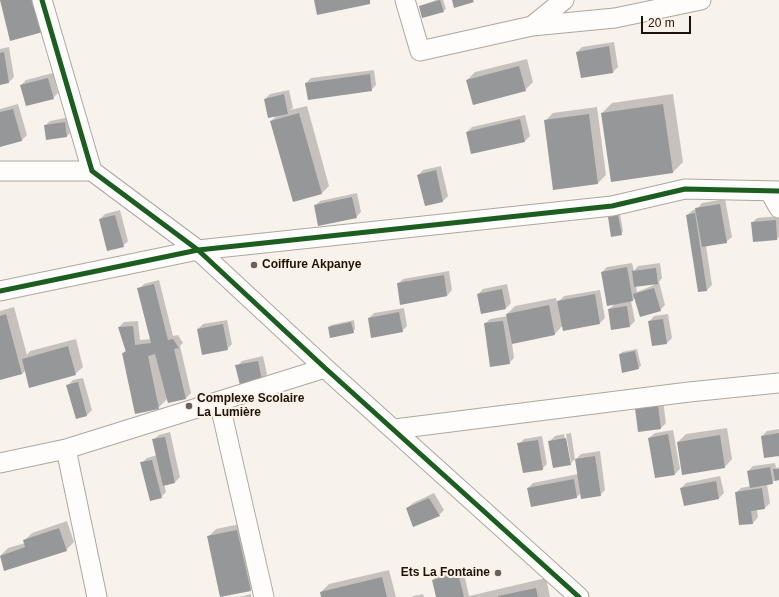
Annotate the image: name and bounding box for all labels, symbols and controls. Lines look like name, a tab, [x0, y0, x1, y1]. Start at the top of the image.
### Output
scale bar	[643, 8, 693, 34]
text: 20 m	[648, 16, 675, 30]
place label: Coiffure Akpanye	[262, 258, 361, 272]
marker: Coiffure Akpanye	[249, 260, 259, 270]
place label: Complexe Scolaire La Lumière	[197, 392, 304, 420]
marker: Complexe Scolaire La Lumière	[184, 401, 194, 411]
place label: Ets La Fontaine	[401, 566, 490, 580]
marker: Ets La Fontaine	[493, 568, 503, 578]

